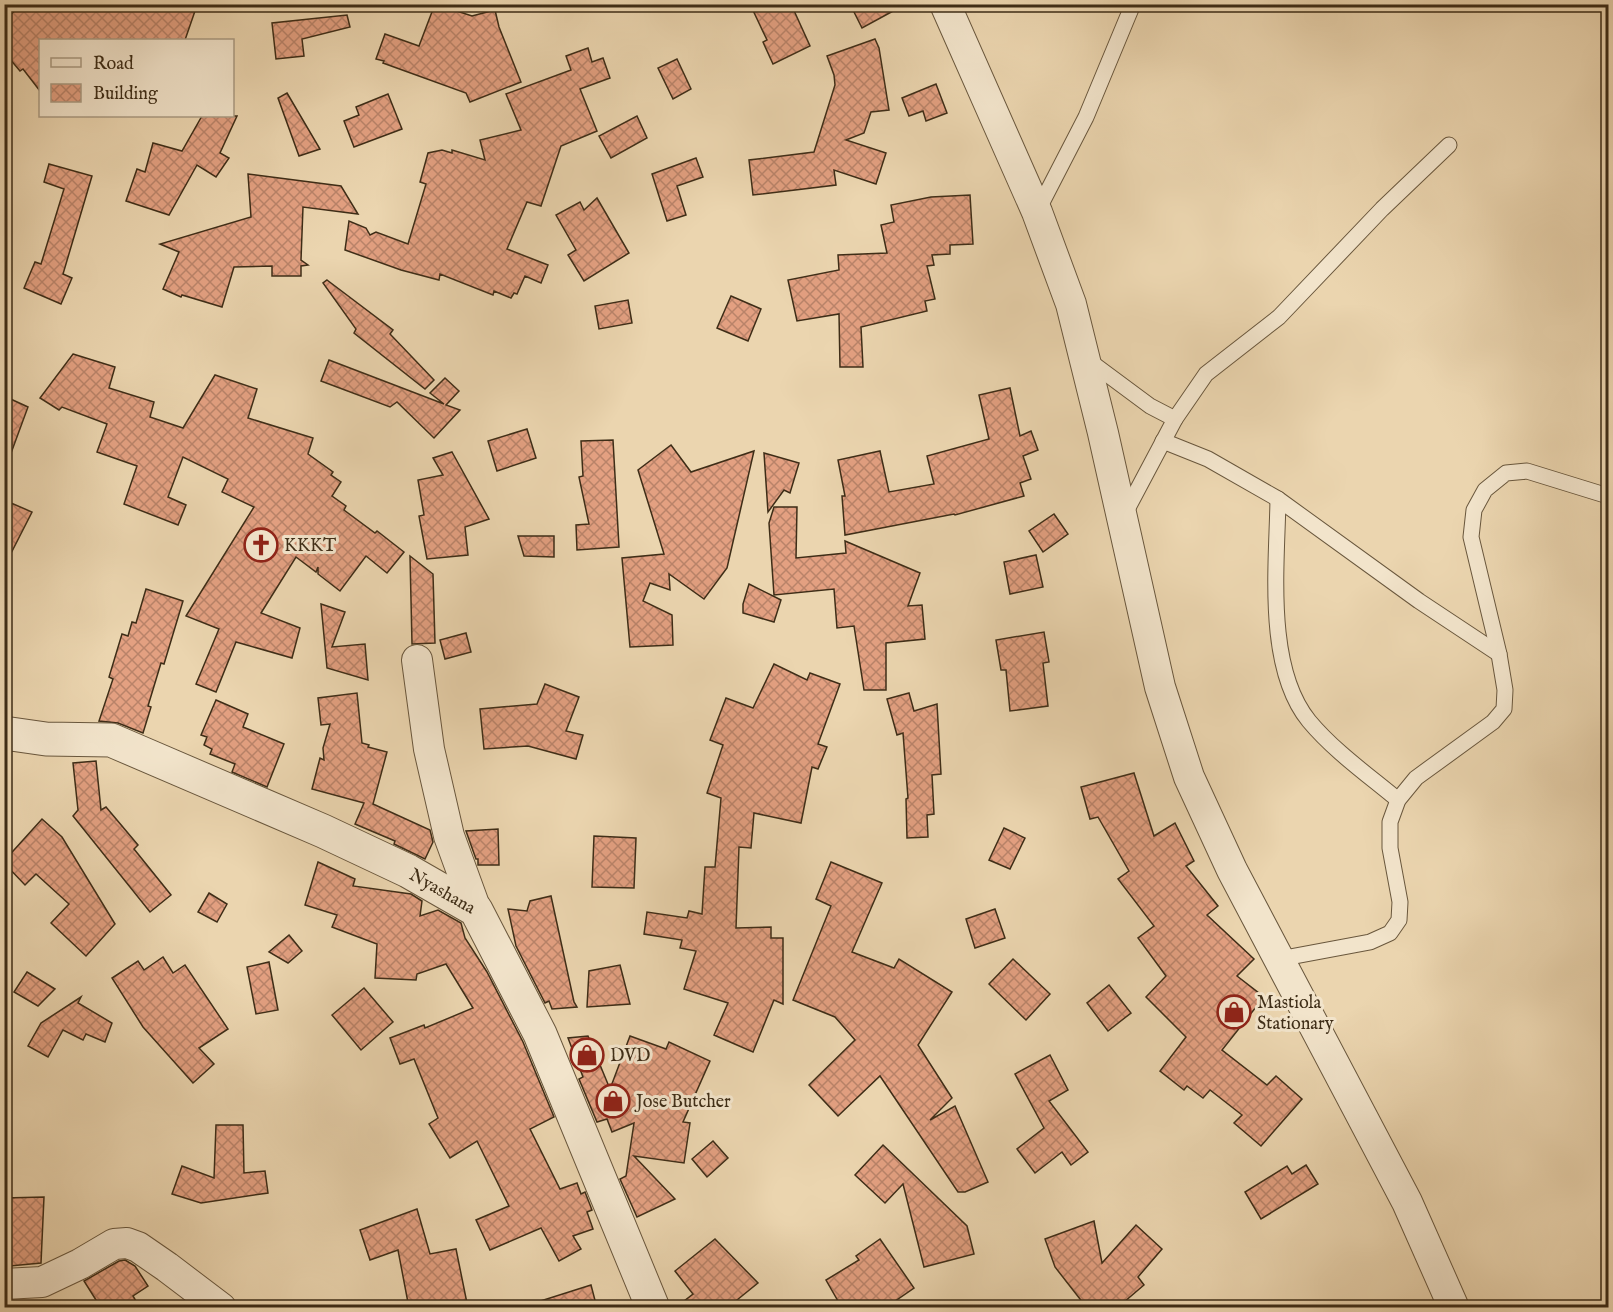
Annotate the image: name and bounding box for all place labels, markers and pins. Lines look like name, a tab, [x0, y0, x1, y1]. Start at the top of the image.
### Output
church icon: KKKT	[243, 527, 279, 563]
place label: KKKT	[284, 535, 336, 558]
place label: Mastiola Stationary	[1257, 992, 1334, 1036]
shop icon: Mastiola Stationary	[1216, 994, 1252, 1030]
shop icon: DVD	[569, 1037, 605, 1073]
place label: DVD	[610, 1045, 650, 1068]
shop icon: Jose Butcher	[595, 1083, 631, 1119]
place label: Jose Butcher	[634, 1091, 731, 1114]

